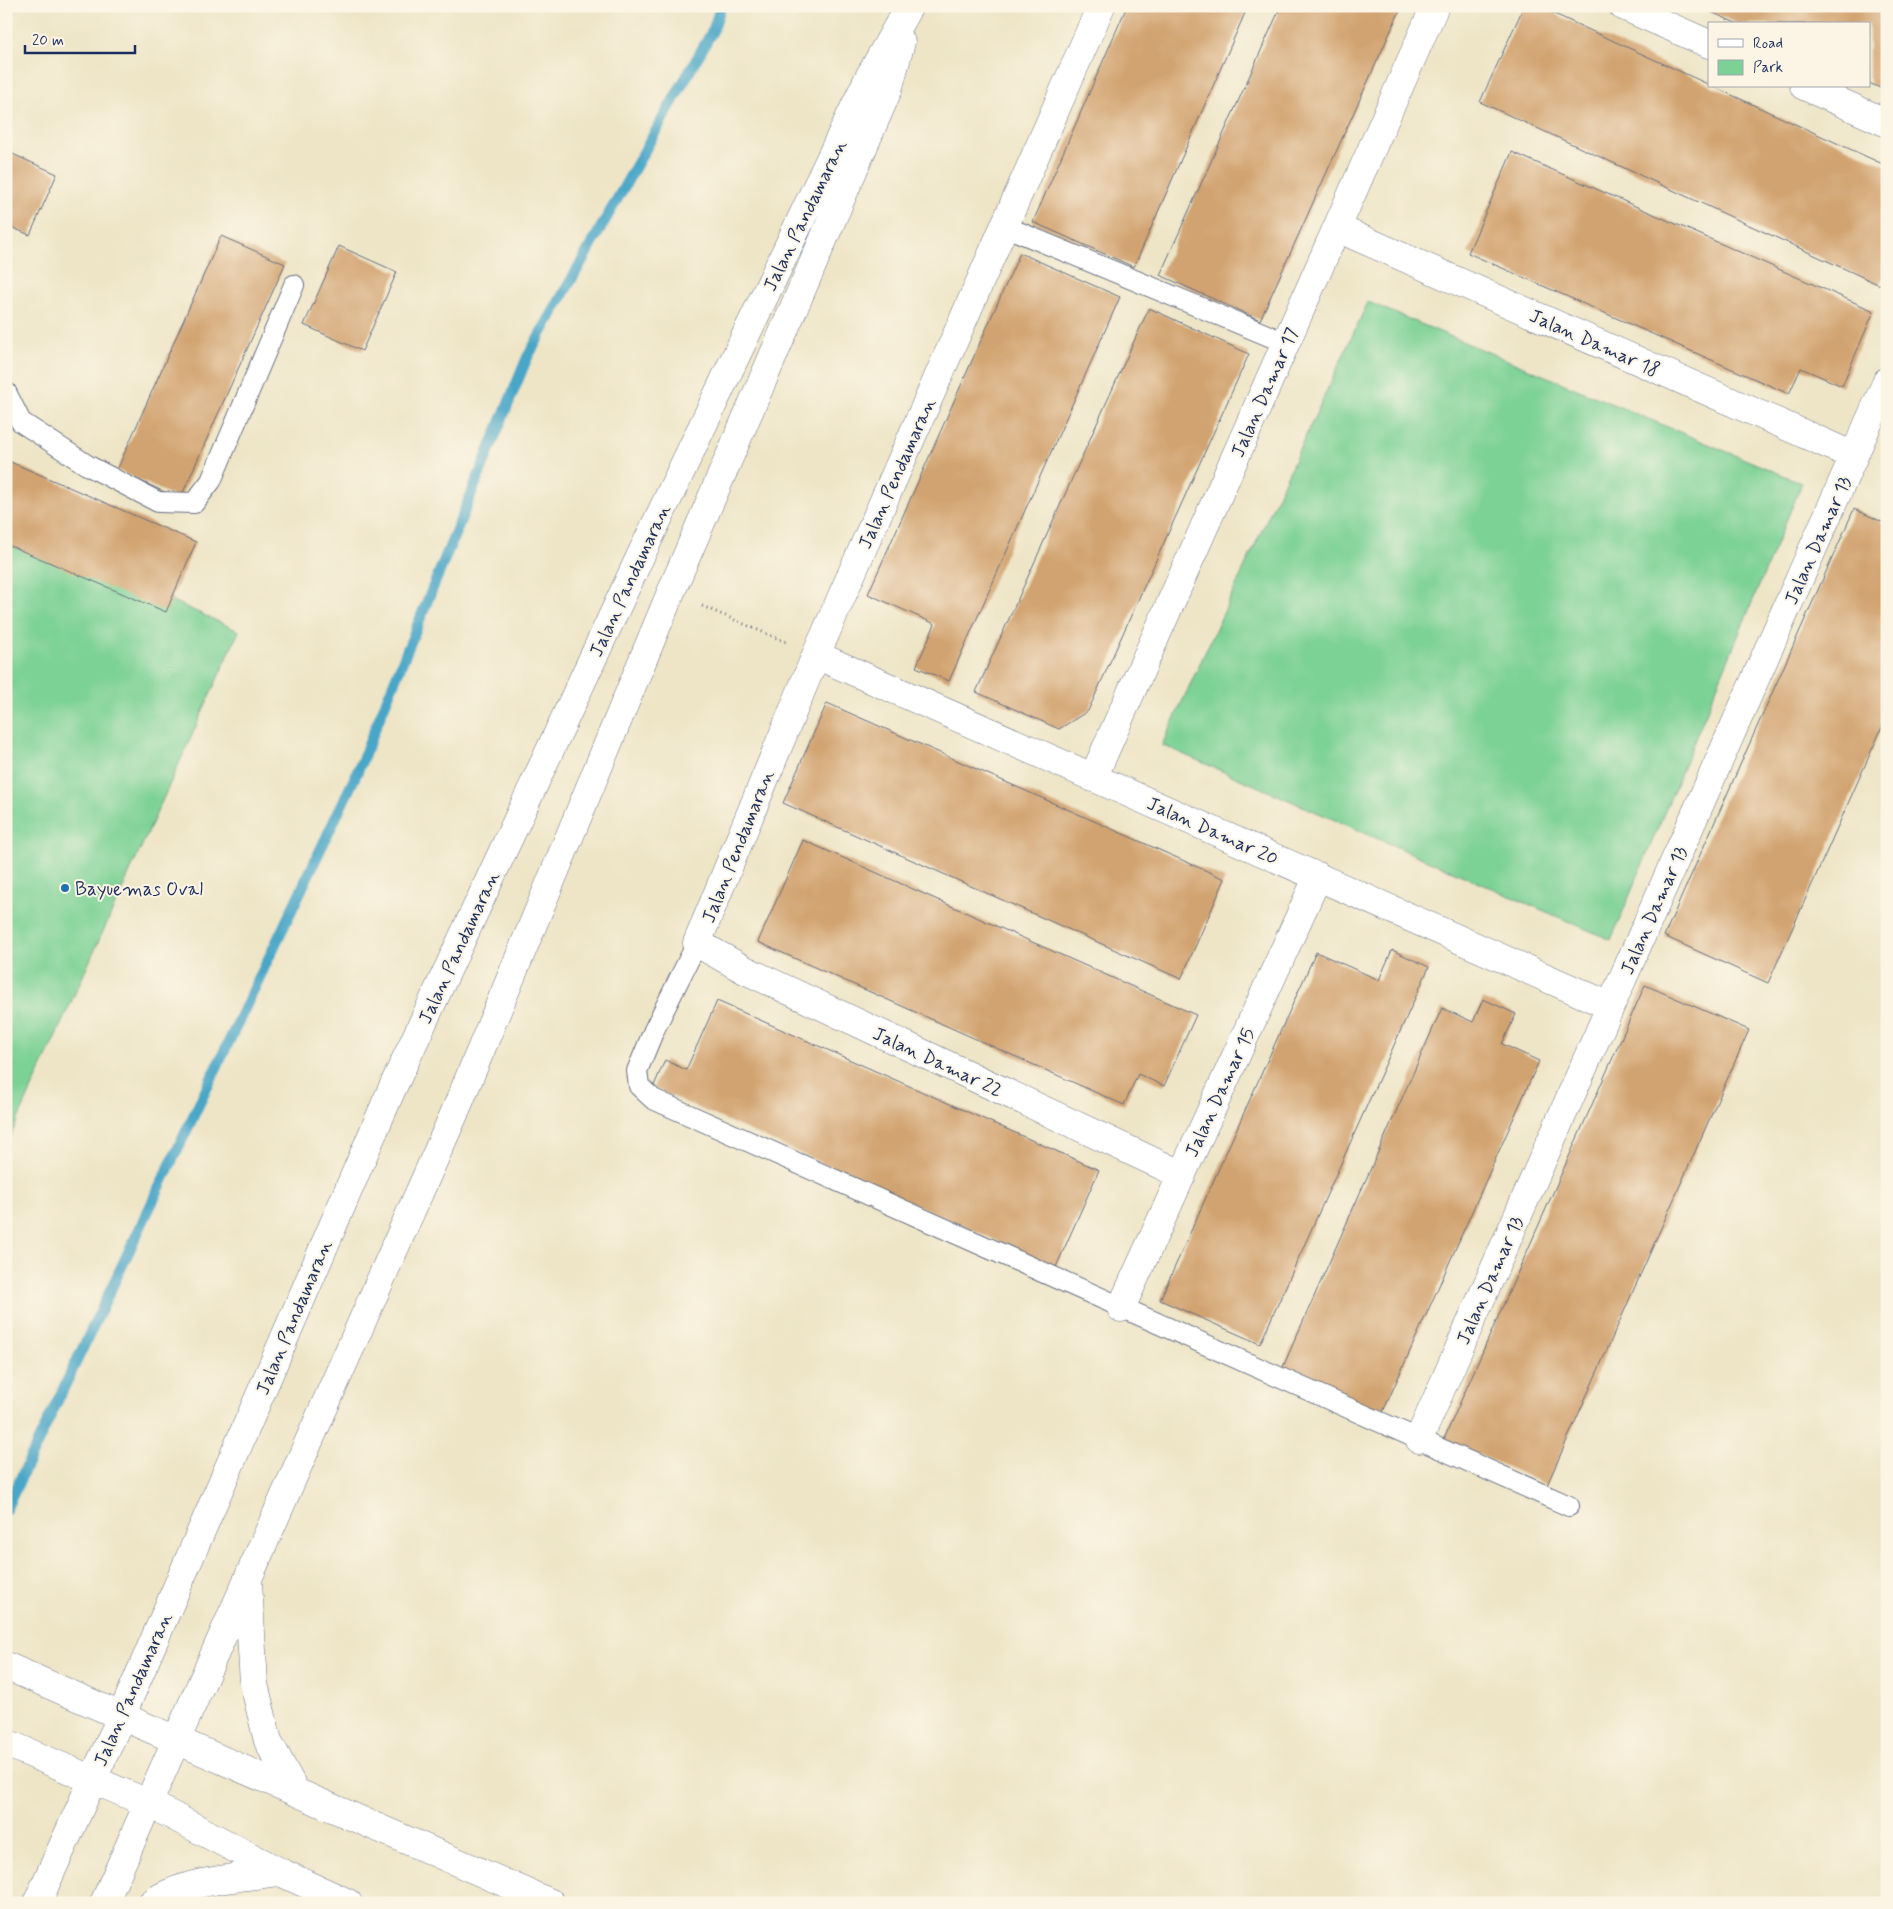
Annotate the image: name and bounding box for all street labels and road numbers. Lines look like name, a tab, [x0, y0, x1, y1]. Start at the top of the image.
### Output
street label: Jalan Pandamaran	[758, 136, 853, 296]
street label: Jalan Damar 18	[1525, 303, 1663, 383]
street label: Jalan Damar 17	[1226, 324, 1305, 461]
street label: Jalan Pendamaran	[853, 394, 942, 553]
street label: Jalan Damar 13	[1779, 473, 1858, 609]
street label: Jalan Pandamaran	[584, 500, 677, 661]
street label: Jalan Pendamaran	[696, 766, 780, 927]
street label: Jalan Damar 20	[1143, 791, 1282, 872]
street label: Jalan Damar 13	[1615, 843, 1694, 979]
street label: Jalan Pandamaran	[413, 867, 506, 1028]
street label: Jalan Damar 22	[868, 1021, 1006, 1103]
street label: Jalan Damar 15	[1180, 1024, 1261, 1161]
street label: Jalan Damar 13	[1451, 1213, 1530, 1349]
street label: Jalan Pandamaran	[251, 1236, 338, 1399]
street label: Jalan Pandamaran	[88, 1609, 178, 1770]

